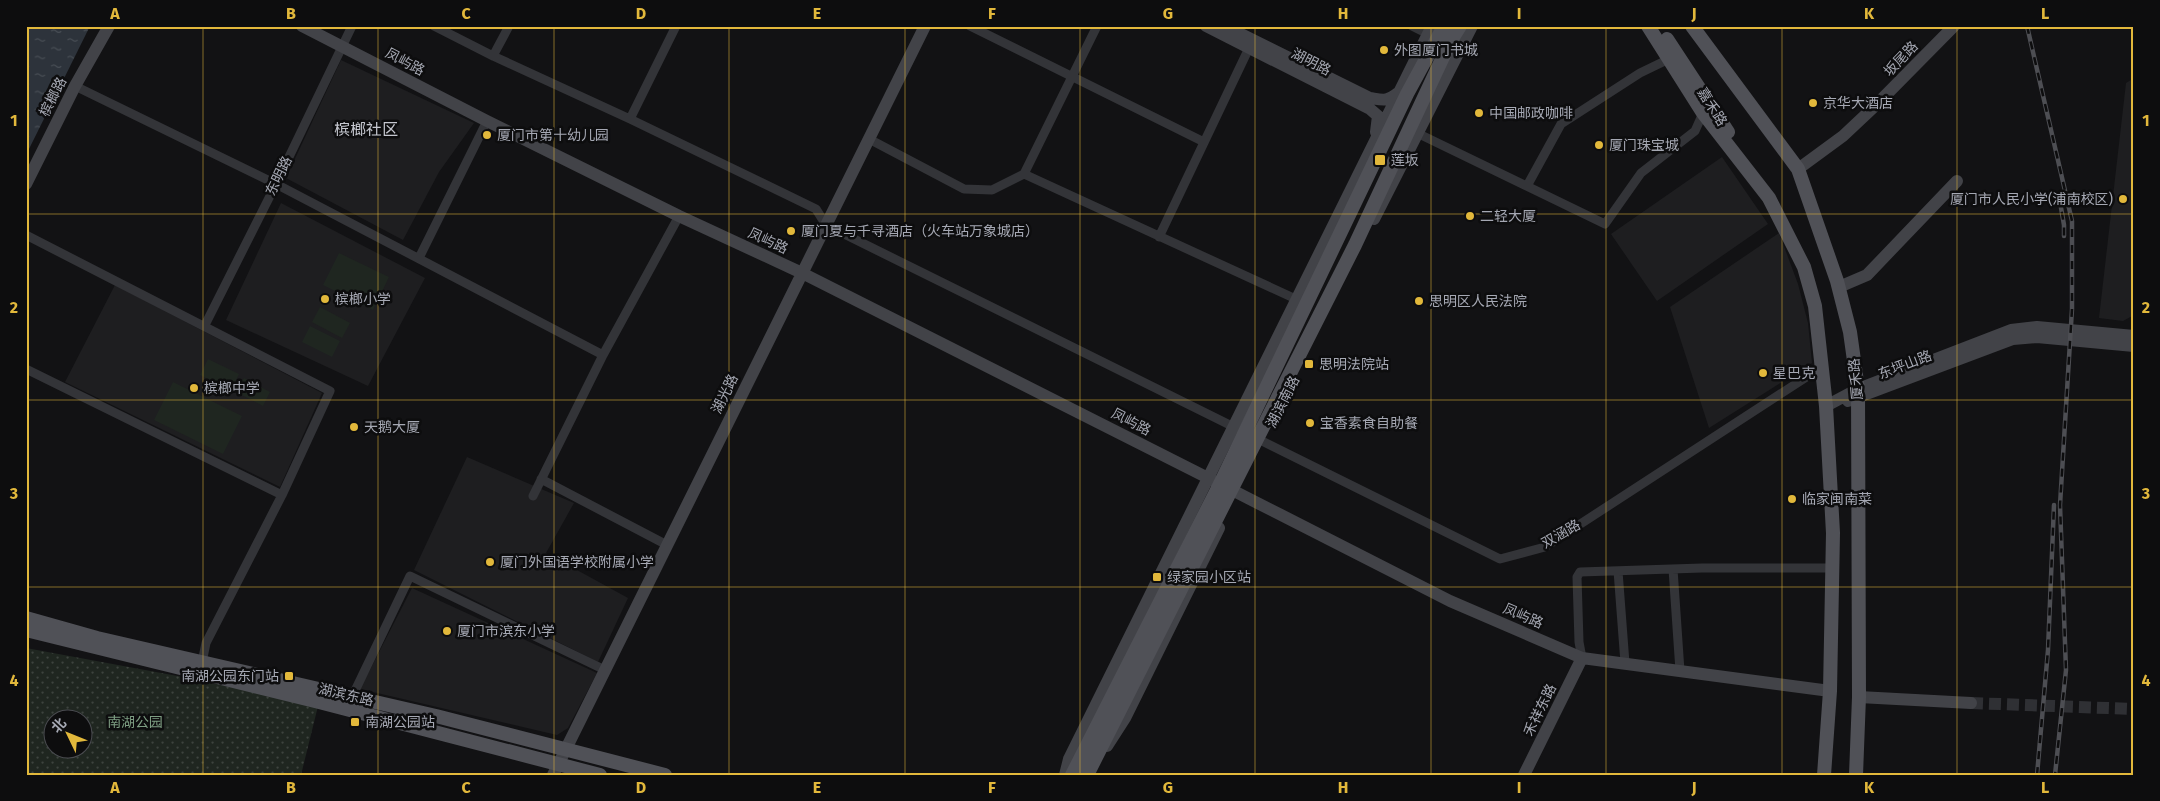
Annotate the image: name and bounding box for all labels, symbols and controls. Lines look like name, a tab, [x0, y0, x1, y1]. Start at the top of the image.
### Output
text: A	[109, 4, 120, 23]
text: B	[286, 4, 296, 23]
text: C	[461, 4, 471, 23]
text: D	[636, 4, 646, 23]
text: E	[813, 4, 821, 23]
text: F	[988, 4, 996, 23]
text: G	[1163, 4, 1173, 23]
text: H	[1338, 4, 1348, 23]
text: I	[1517, 4, 1521, 23]
text: J	[1690, 4, 1697, 23]
text: K	[1864, 4, 1875, 23]
text: L	[2041, 4, 2049, 23]
street label: 坂尾路	[1880, 38, 1922, 80]
place label: 外图厦门书城	[1394, 42, 1478, 59]
marker: 外图厦门书城	[1378, 44, 1390, 56]
street label: 凤屿路	[382, 45, 428, 79]
street label: 湖明路	[1288, 45, 1334, 79]
street label: 槟榔路	[36, 74, 70, 120]
street label: 嘉禾路	[1694, 85, 1730, 129]
place label: 京华大酒店	[1823, 95, 1893, 112]
marker: 京华大酒店	[1807, 97, 1819, 109]
place label: 中国邮政咖啡	[1489, 105, 1573, 122]
marker: 中国邮政咖啡	[1473, 107, 1485, 119]
text: 1	[10, 111, 18, 130]
text: 1	[2142, 111, 2150, 130]
district label: 槟榔社区	[334, 120, 398, 139]
place label: 厦门市第十幼儿园	[497, 127, 609, 144]
marker: 厦门市第十幼儿园	[481, 129, 493, 141]
place label: 厦门珠宝城	[1609, 137, 1679, 154]
marker: 厦门珠宝城	[1593, 139, 1605, 151]
place label: 莲坂	[1391, 152, 1419, 169]
street label: 东明路	[262, 153, 296, 199]
marker: 莲坂	[1373, 153, 1387, 167]
place label: 厦门市人民小学(浦南校区)	[1950, 191, 2113, 208]
marker: 厦门市人民小学(浦南校区)	[2117, 193, 2129, 205]
place label: 二轻大厦	[1480, 208, 1536, 225]
marker: 二轻大厦	[1464, 210, 1476, 222]
place label: 厦门夏与千寻酒店（火车站万象城店）	[801, 223, 1039, 240]
street label: 凤屿路	[745, 224, 791, 258]
marker: 厦门夏与千寻酒店（火车站万象城店）	[785, 225, 797, 237]
place label: 槟榔小学	[335, 291, 391, 308]
marker: 槟榔小学	[319, 293, 331, 305]
place label: 思明区人民法院	[1429, 293, 1527, 310]
marker: 思明区人民法院	[1413, 295, 1425, 307]
text: 2	[10, 298, 18, 317]
text: 2	[2142, 298, 2150, 317]
street label: 东坪山路	[1876, 347, 1934, 383]
place label: 思明法院站	[1319, 356, 1389, 373]
street label: 厦禾路	[1846, 357, 1866, 401]
marker: 思明法院站	[1303, 358, 1315, 370]
place label: 星巴克	[1773, 365, 1815, 382]
marker: 星巴克	[1757, 367, 1769, 379]
street label: 湖光路	[708, 371, 742, 417]
street label: 湖滨南路	[1263, 373, 1303, 431]
place label: 槟榔中学	[204, 380, 260, 397]
marker: 槟榔中学	[188, 382, 200, 394]
street label: 凤屿路	[1108, 405, 1154, 439]
place label: 宝香素食自助餐	[1320, 415, 1418, 432]
marker: 宝香素食自助餐	[1304, 417, 1316, 429]
place label: 天鹅大厦	[364, 419, 420, 436]
marker: 天鹅大厦	[348, 421, 360, 433]
text: 3	[9, 484, 18, 503]
text: 3	[2141, 484, 2150, 503]
place label: 临家闽南菜	[1802, 491, 1872, 508]
marker: 临家闽南菜	[1786, 493, 1798, 505]
street label: 双涵路	[1539, 516, 1583, 552]
place label: 厦门外国语学校附属小学	[500, 554, 654, 571]
marker: 厦门外国语学校附属小学	[484, 556, 496, 568]
place label: 绿家园小区站	[1167, 569, 1251, 586]
marker: 绿家园小区站	[1151, 571, 1163, 583]
street label: 凤屿路	[1500, 600, 1546, 632]
place label: 厦门市滨东小学	[457, 623, 555, 640]
marker: 厦门市滨东小学	[441, 625, 453, 637]
place label: 南湖公园东门站	[181, 668, 279, 685]
marker: 南湖公园东门站	[283, 670, 295, 682]
text: 4	[9, 671, 19, 690]
text: 4	[2141, 671, 2151, 690]
street label: 湖滨东路	[317, 680, 375, 710]
street label: 禾祥东路	[1520, 681, 1560, 739]
north arrow	[42, 708, 92, 758]
park label: 南湖公园	[107, 714, 163, 731]
place label: 南湖公园站	[365, 714, 435, 731]
text: 北	[48, 715, 70, 736]
marker: 南湖公园站	[349, 716, 361, 728]
text: A	[109, 778, 120, 797]
text: B	[286, 778, 296, 797]
text: C	[461, 778, 471, 797]
text: D	[636, 778, 646, 797]
text: E	[813, 778, 821, 797]
text: F	[988, 778, 996, 797]
text: G	[1163, 778, 1173, 797]
text: H	[1338, 778, 1348, 797]
text: I	[1517, 778, 1521, 797]
text: J	[1690, 778, 1697, 797]
text: K	[1864, 778, 1875, 797]
text: L	[2041, 778, 2049, 797]

